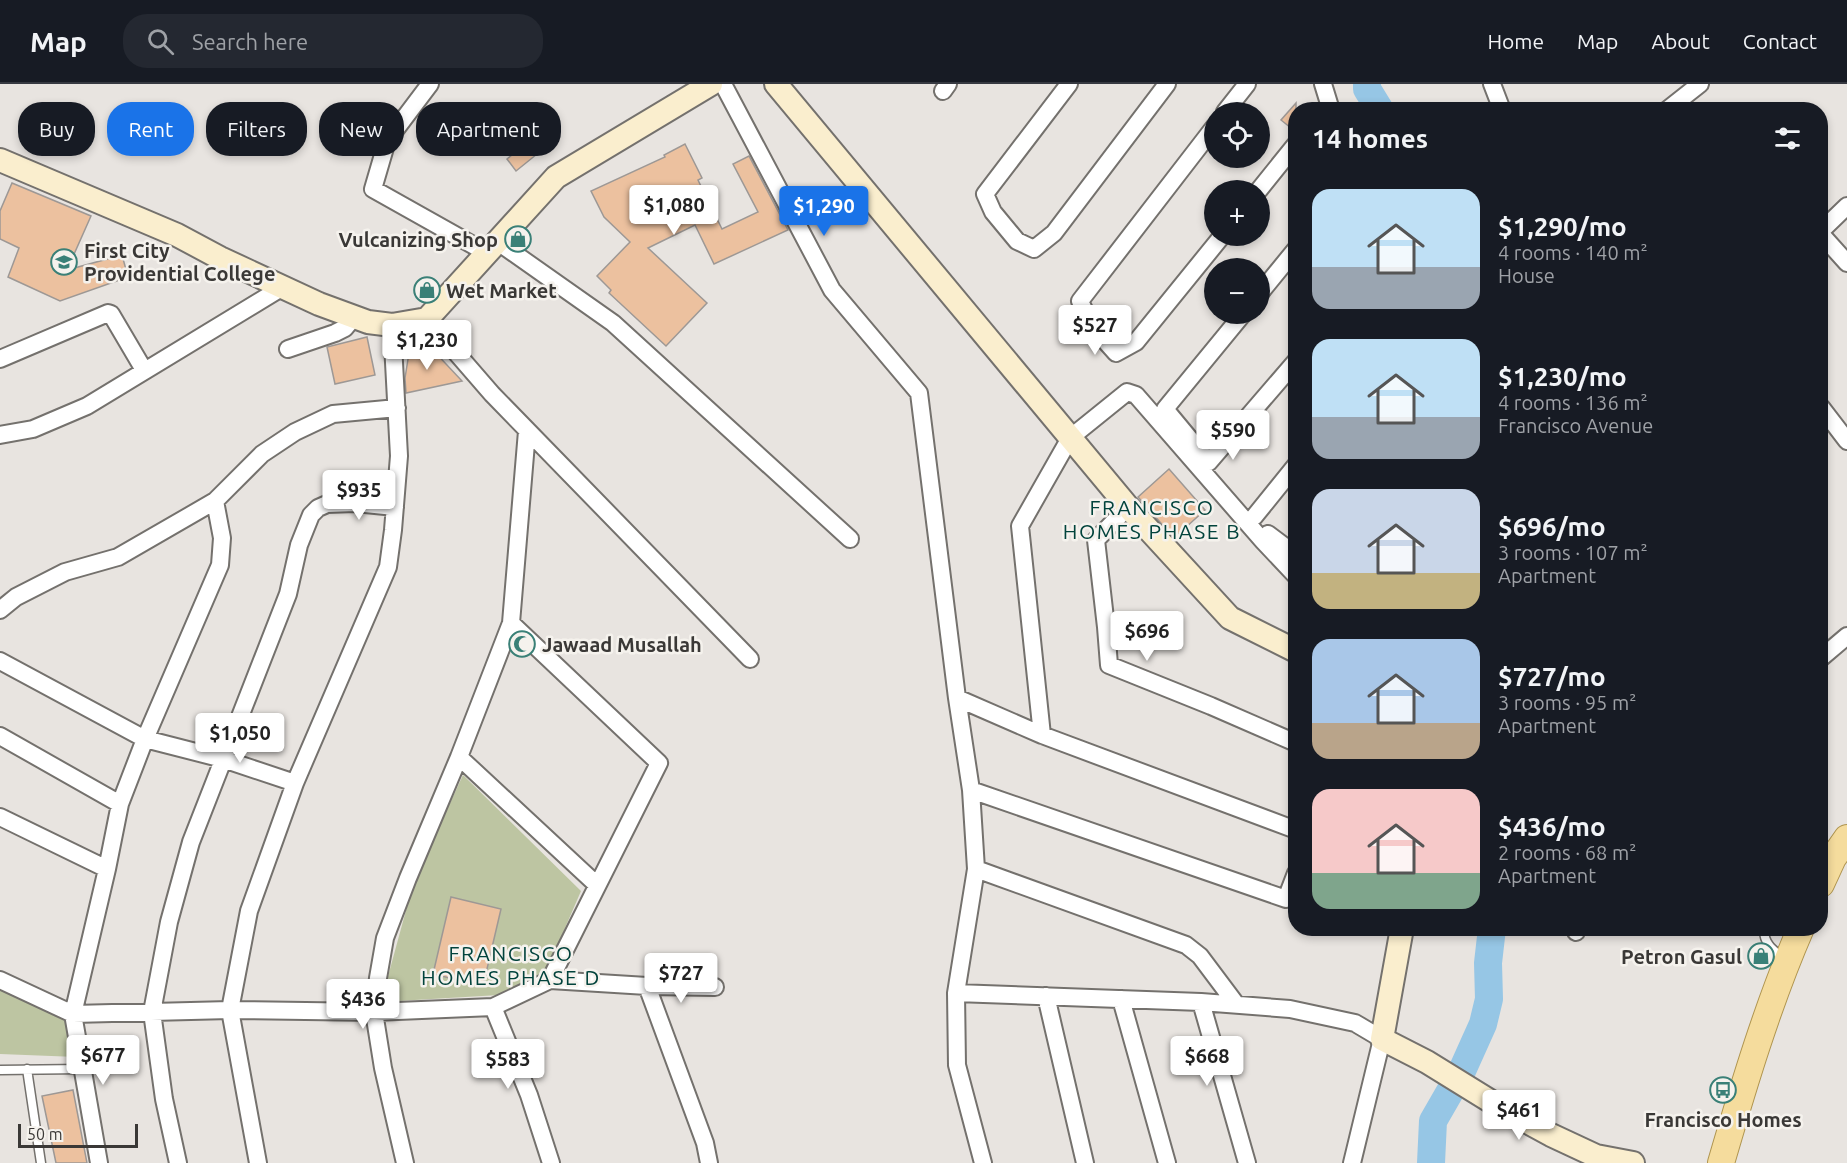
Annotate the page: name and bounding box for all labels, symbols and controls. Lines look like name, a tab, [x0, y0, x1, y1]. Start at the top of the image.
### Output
search box	[123, 14, 543, 68]
icon: search	[144, 25, 177, 58]
text: Map	[30, 26, 87, 57]
text: Search here	[192, 29, 308, 54]
text: Home	[1487, 29, 1544, 53]
text: Map	[1577, 29, 1618, 53]
text: About	[1651, 29, 1710, 53]
text: Contact	[1743, 29, 1817, 53]
chip: Buy	[18, 102, 95, 156]
chip: Rent	[107, 102, 194, 156]
chip: Filters	[206, 102, 307, 156]
chip: New	[319, 102, 404, 156]
chip: Apartment	[416, 102, 561, 156]
map controls	[1204, 102, 1270, 324]
button: locate	[1204, 102, 1270, 168]
icon: filters	[1771, 122, 1804, 155]
text: 14 homes	[1312, 124, 1428, 153]
button: +	[1204, 180, 1270, 246]
pin: $1,080	[625, 185, 723, 236]
pin: $1,290	[775, 186, 873, 237]
text: $1,080	[643, 193, 705, 216]
text: $1,290	[793, 194, 855, 217]
text: $1,290/mo	[1498, 212, 1627, 241]
icon: home	[1360, 213, 1432, 285]
shop icon: Vulcanizing Shop	[503, 224, 533, 254]
place label: Vulcanizing Shop	[338, 228, 498, 251]
place label: First City Providential College	[84, 239, 275, 285]
text: 4 rooms · 140 m²	[1498, 241, 1648, 264]
school or university icon: First City Providential College	[49, 247, 79, 277]
button: −	[1204, 258, 1270, 324]
text: House	[1498, 264, 1555, 287]
shop icon: Wet Market	[412, 275, 442, 305]
place label: Wet Market	[446, 279, 557, 302]
pin: $527	[1059, 305, 1131, 356]
text: $527	[1072, 313, 1118, 336]
pin: $1,230	[378, 320, 476, 371]
text: $1,230	[396, 328, 458, 351]
text: $1,230/mo	[1498, 362, 1627, 391]
icon: home	[1360, 363, 1432, 435]
text: 4 rooms · 136 m²	[1498, 391, 1648, 414]
pin: $590	[1197, 410, 1269, 461]
text: Francisco Avenue	[1498, 414, 1653, 437]
text: $590	[1210, 418, 1256, 441]
pin: $935	[323, 470, 395, 521]
text: $935	[336, 478, 382, 501]
district label: FRANCISCO HOMES PHASE B	[1063, 495, 1241, 543]
text: $696/mo	[1498, 512, 1606, 541]
icon: home	[1360, 513, 1432, 585]
text: 3 rooms · 107 m²	[1498, 541, 1648, 564]
text: Apartment	[1498, 564, 1596, 587]
pin: $696	[1111, 611, 1183, 662]
text: $696	[1124, 619, 1170, 642]
mosque icon: Jawaad Musallah	[507, 629, 537, 659]
place label: Jawaad Musallah	[542, 633, 702, 656]
text: $727/mo	[1498, 662, 1606, 691]
icon: home	[1360, 663, 1432, 735]
text: 3 rooms · 95 m²	[1498, 691, 1636, 714]
pin: $1,050	[191, 713, 289, 764]
text: Apartment	[1498, 714, 1596, 737]
text: $1,050	[209, 721, 271, 744]
text: $436/mo	[1498, 812, 1606, 841]
icon: home	[1360, 813, 1432, 885]
text: 2 rooms · 68 m²	[1498, 841, 1636, 864]
text: Apartment	[1498, 864, 1596, 887]
district label: FRANCISCO HOMES PHASE D	[421, 941, 601, 989]
shop icon: Petron Gasul	[1746, 941, 1776, 971]
place label: Petron Gasul	[1621, 945, 1742, 968]
pin: $727	[645, 953, 717, 1004]
text: $727	[658, 961, 704, 984]
pin: $436	[327, 979, 399, 1030]
text: $436	[340, 987, 386, 1010]
pin: $677	[67, 1035, 139, 1086]
pin: $668	[1171, 1036, 1243, 1087]
pin: $583	[472, 1039, 544, 1090]
text: $677	[80, 1043, 126, 1066]
text: $668	[1184, 1044, 1230, 1067]
text: $583	[485, 1047, 531, 1070]
bus stop icon: Francisco Homes	[1708, 1075, 1738, 1105]
pin: $461	[1483, 1090, 1555, 1141]
text: $461	[1496, 1098, 1542, 1121]
place label: Francisco Homes	[1644, 1108, 1802, 1131]
scale bar	[18, 1121, 138, 1148]
text: 50 m	[27, 1125, 63, 1143]

